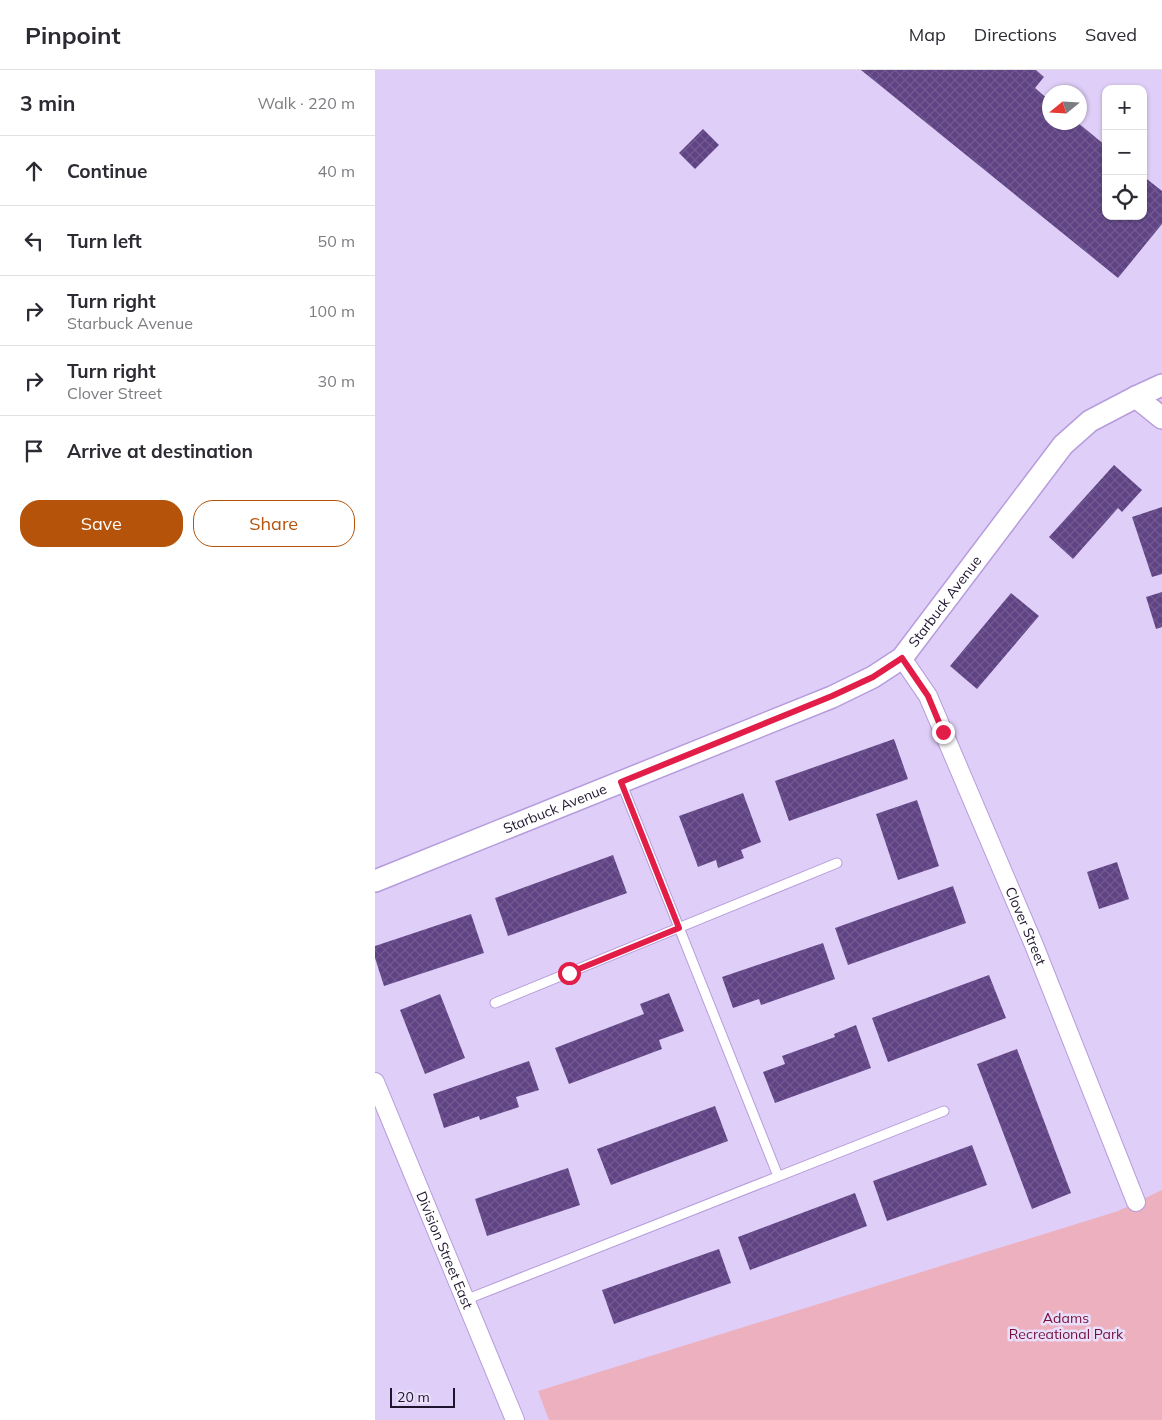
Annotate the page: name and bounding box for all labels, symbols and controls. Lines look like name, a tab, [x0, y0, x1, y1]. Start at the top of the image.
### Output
text: Pinpoint	[25, 20, 121, 50]
text: Map	[909, 23, 946, 46]
text: Directions	[974, 23, 1057, 46]
text: Saved	[1085, 23, 1137, 46]
north arrow	[1042, 85, 1087, 130]
map controls	[1102, 85, 1147, 220]
button: +	[1102, 85, 1147, 130]
text: 3 min	[20, 90, 75, 116]
text: Walk · 220 m	[257, 93, 355, 113]
button: −	[1102, 130, 1147, 175]
icon: ahead	[20, 157, 48, 185]
text: Continue	[67, 159, 147, 183]
text: 40 m	[318, 161, 355, 181]
button: locate	[1102, 175, 1147, 220]
icon: left	[20, 227, 48, 255]
text: Turn left	[67, 229, 142, 253]
text: 50 m	[318, 231, 355, 251]
text: Turn right	[67, 289, 156, 313]
icon: right	[20, 297, 48, 325]
text: 100 m	[308, 301, 355, 321]
text: Starbuck Avenue	[67, 313, 193, 333]
text: Turn right	[67, 359, 156, 383]
icon: right	[20, 367, 48, 395]
text: 30 m	[318, 371, 355, 391]
text: Clover Street	[67, 383, 162, 403]
icon: arrive	[20, 437, 48, 465]
text: Arrive at destination	[67, 439, 253, 463]
button: Save	[20, 500, 183, 547]
button: Share	[193, 500, 355, 547]
street label: Starbuck Avenue	[904, 552, 985, 651]
route end	[932, 721, 955, 744]
street label: Starbuck Avenue	[500, 780, 609, 837]
street label: Clover Street	[1001, 884, 1050, 968]
route start	[558, 962, 581, 985]
street label: Division Street East	[412, 1189, 477, 1312]
park label: Adams Recreational Park	[1009, 1309, 1124, 1343]
scale bar	[390, 1385, 455, 1408]
text: 20 m	[397, 1388, 430, 1406]

